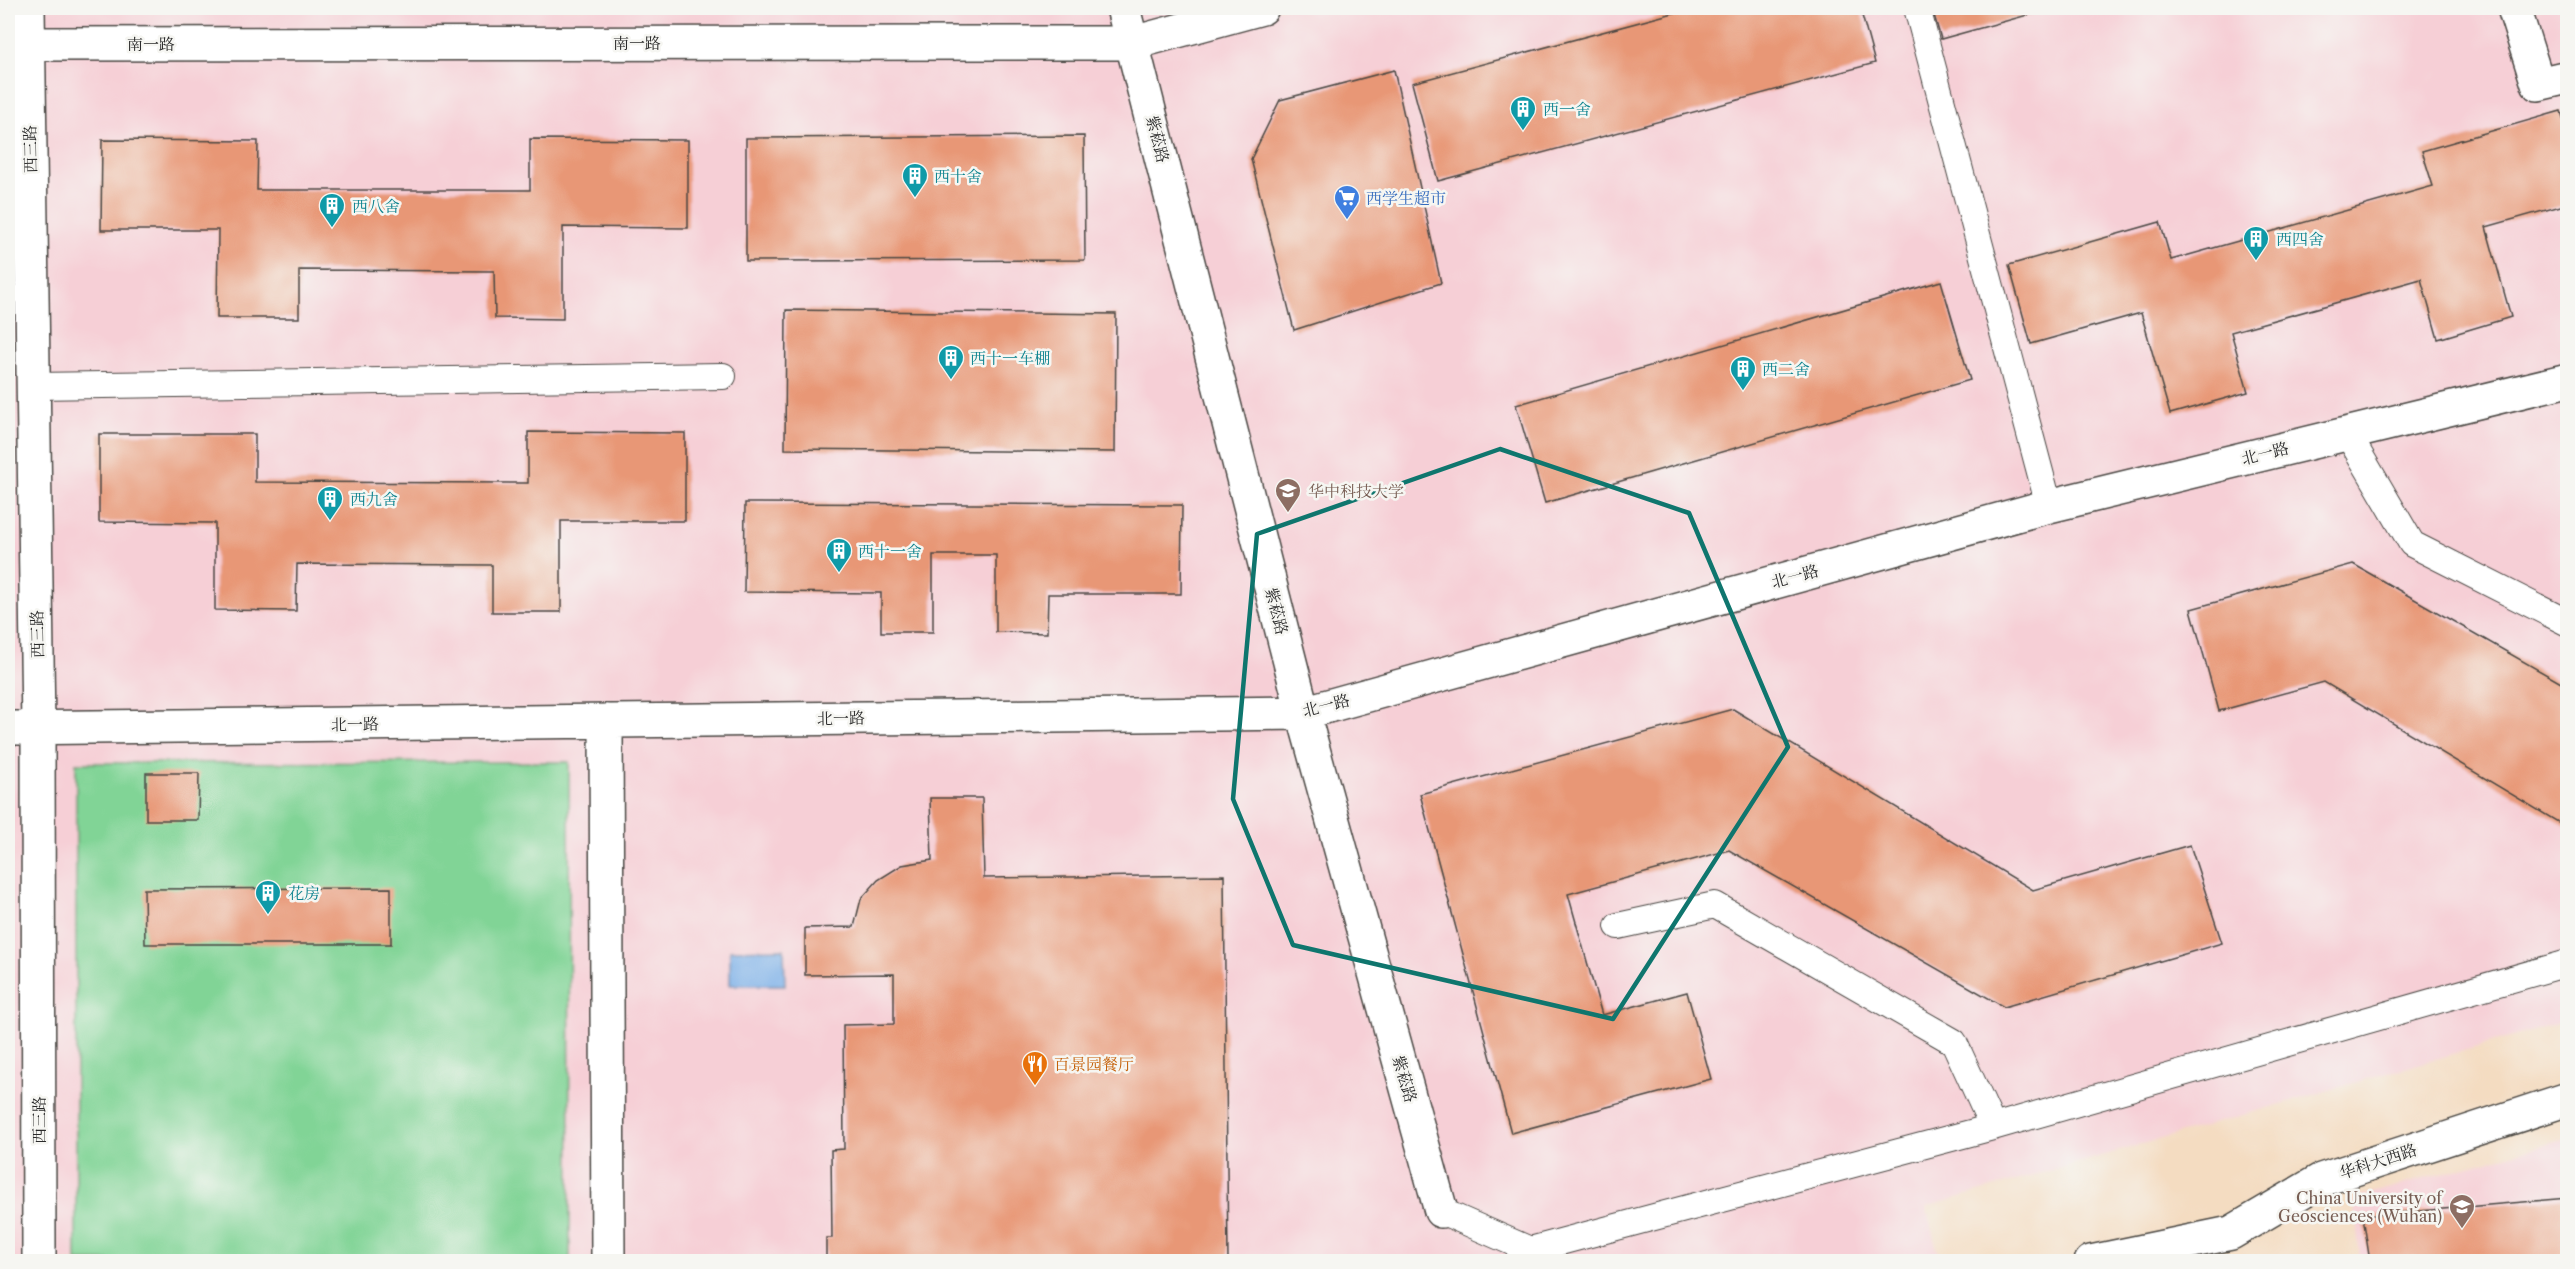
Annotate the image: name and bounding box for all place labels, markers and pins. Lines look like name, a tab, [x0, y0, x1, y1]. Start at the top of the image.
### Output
building icon: 西一舍	[1508, 94, 1538, 132]
place label: 西一舍	[1543, 99, 1591, 119]
building icon: 西十舍	[900, 161, 930, 199]
place label: 西十舍	[934, 166, 982, 186]
supermarket icon: 西学生超市	[1332, 183, 1362, 221]
place label: 西学生超市	[1366, 188, 1446, 208]
building icon: 西八舍	[317, 191, 347, 229]
place label: 西八舍	[352, 196, 400, 216]
building icon: 西四舍	[2241, 224, 2271, 262]
place label: 西四舍	[2276, 229, 2324, 249]
building icon: 西十一车棚	[936, 343, 966, 381]
place label: 西十一车棚	[970, 348, 1050, 368]
building icon: 西二舍	[1728, 354, 1758, 392]
place label: 西二舍	[1762, 359, 1810, 379]
school or university icon: 华中科技大学	[1273, 476, 1303, 514]
place label: 华中科技大学	[1308, 481, 1404, 501]
building icon: 西九舍	[315, 484, 345, 522]
place label: 西九舍	[350, 489, 398, 509]
building icon: 西十一舍	[824, 536, 854, 574]
place label: 西十一舍	[858, 541, 922, 561]
building icon: 花房	[253, 878, 283, 916]
place label: 花房	[288, 883, 320, 903]
restaurant icon: 百景园餐厅	[1020, 1049, 1050, 1087]
place label: 百景园餐厅	[1054, 1054, 1134, 1074]
place label: China University of Geosciences (Wuhan)	[2278, 1188, 2444, 1226]
school or university icon: China University of Geosciences (Wuhan)	[2447, 1192, 2477, 1230]

